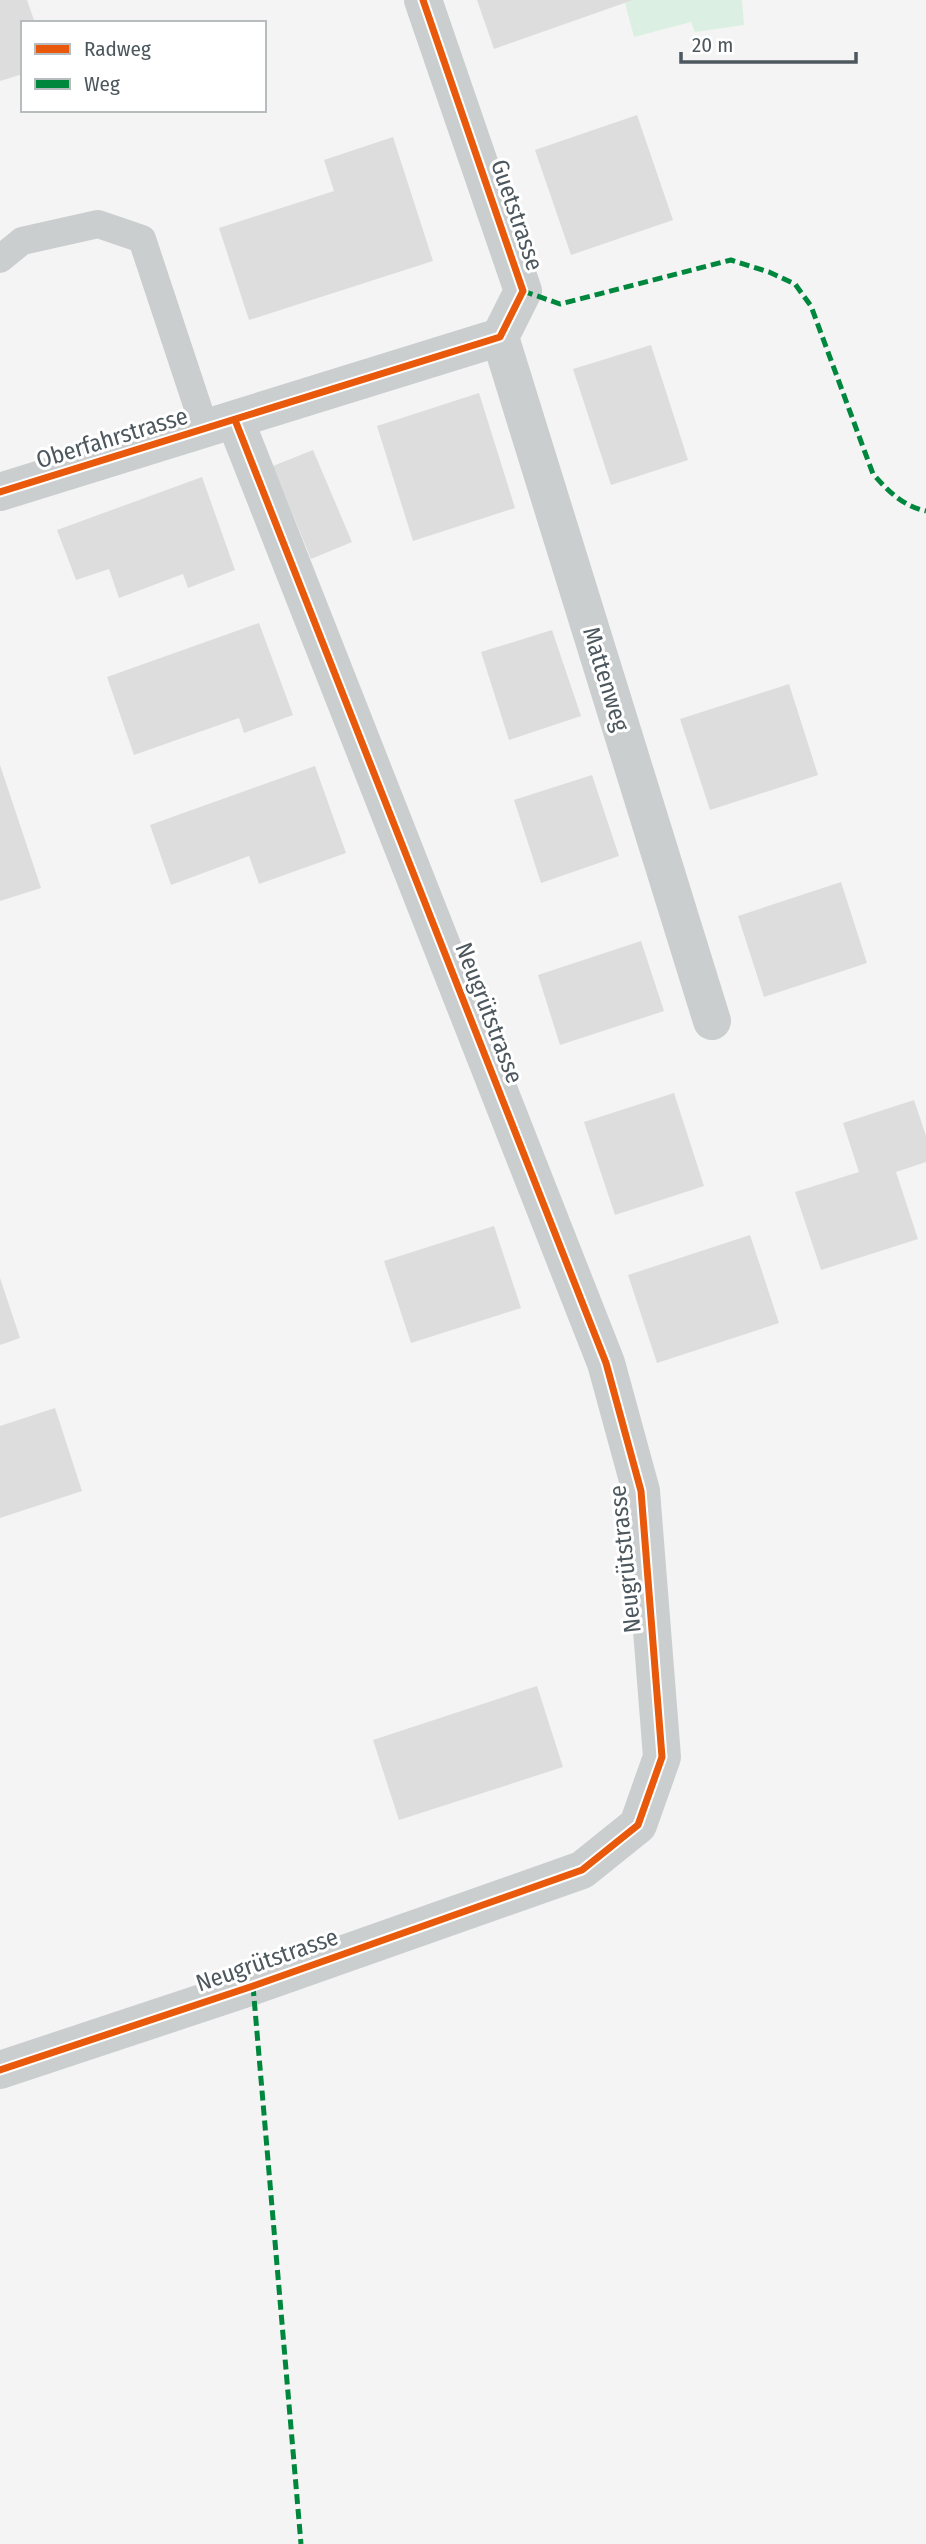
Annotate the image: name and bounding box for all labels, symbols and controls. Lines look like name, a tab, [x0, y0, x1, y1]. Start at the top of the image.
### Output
legend	[21, 21, 266, 112]
scale bar	[681, 21, 856, 65]
text: 20 m	[692, 32, 733, 58]
text: Radweg	[84, 36, 151, 62]
text: Weg	[84, 71, 120, 97]
street label: Guetstrasse	[485, 156, 549, 274]
street label: Oberfahrstrasse	[33, 402, 191, 474]
street label: Mattenweg	[577, 623, 635, 735]
street label: Neugrütstrasse	[449, 939, 529, 1087]
street label: Neugrütstrasse	[603, 1484, 647, 1634]
street label: Neugrütstrasse	[192, 1923, 342, 1997]

